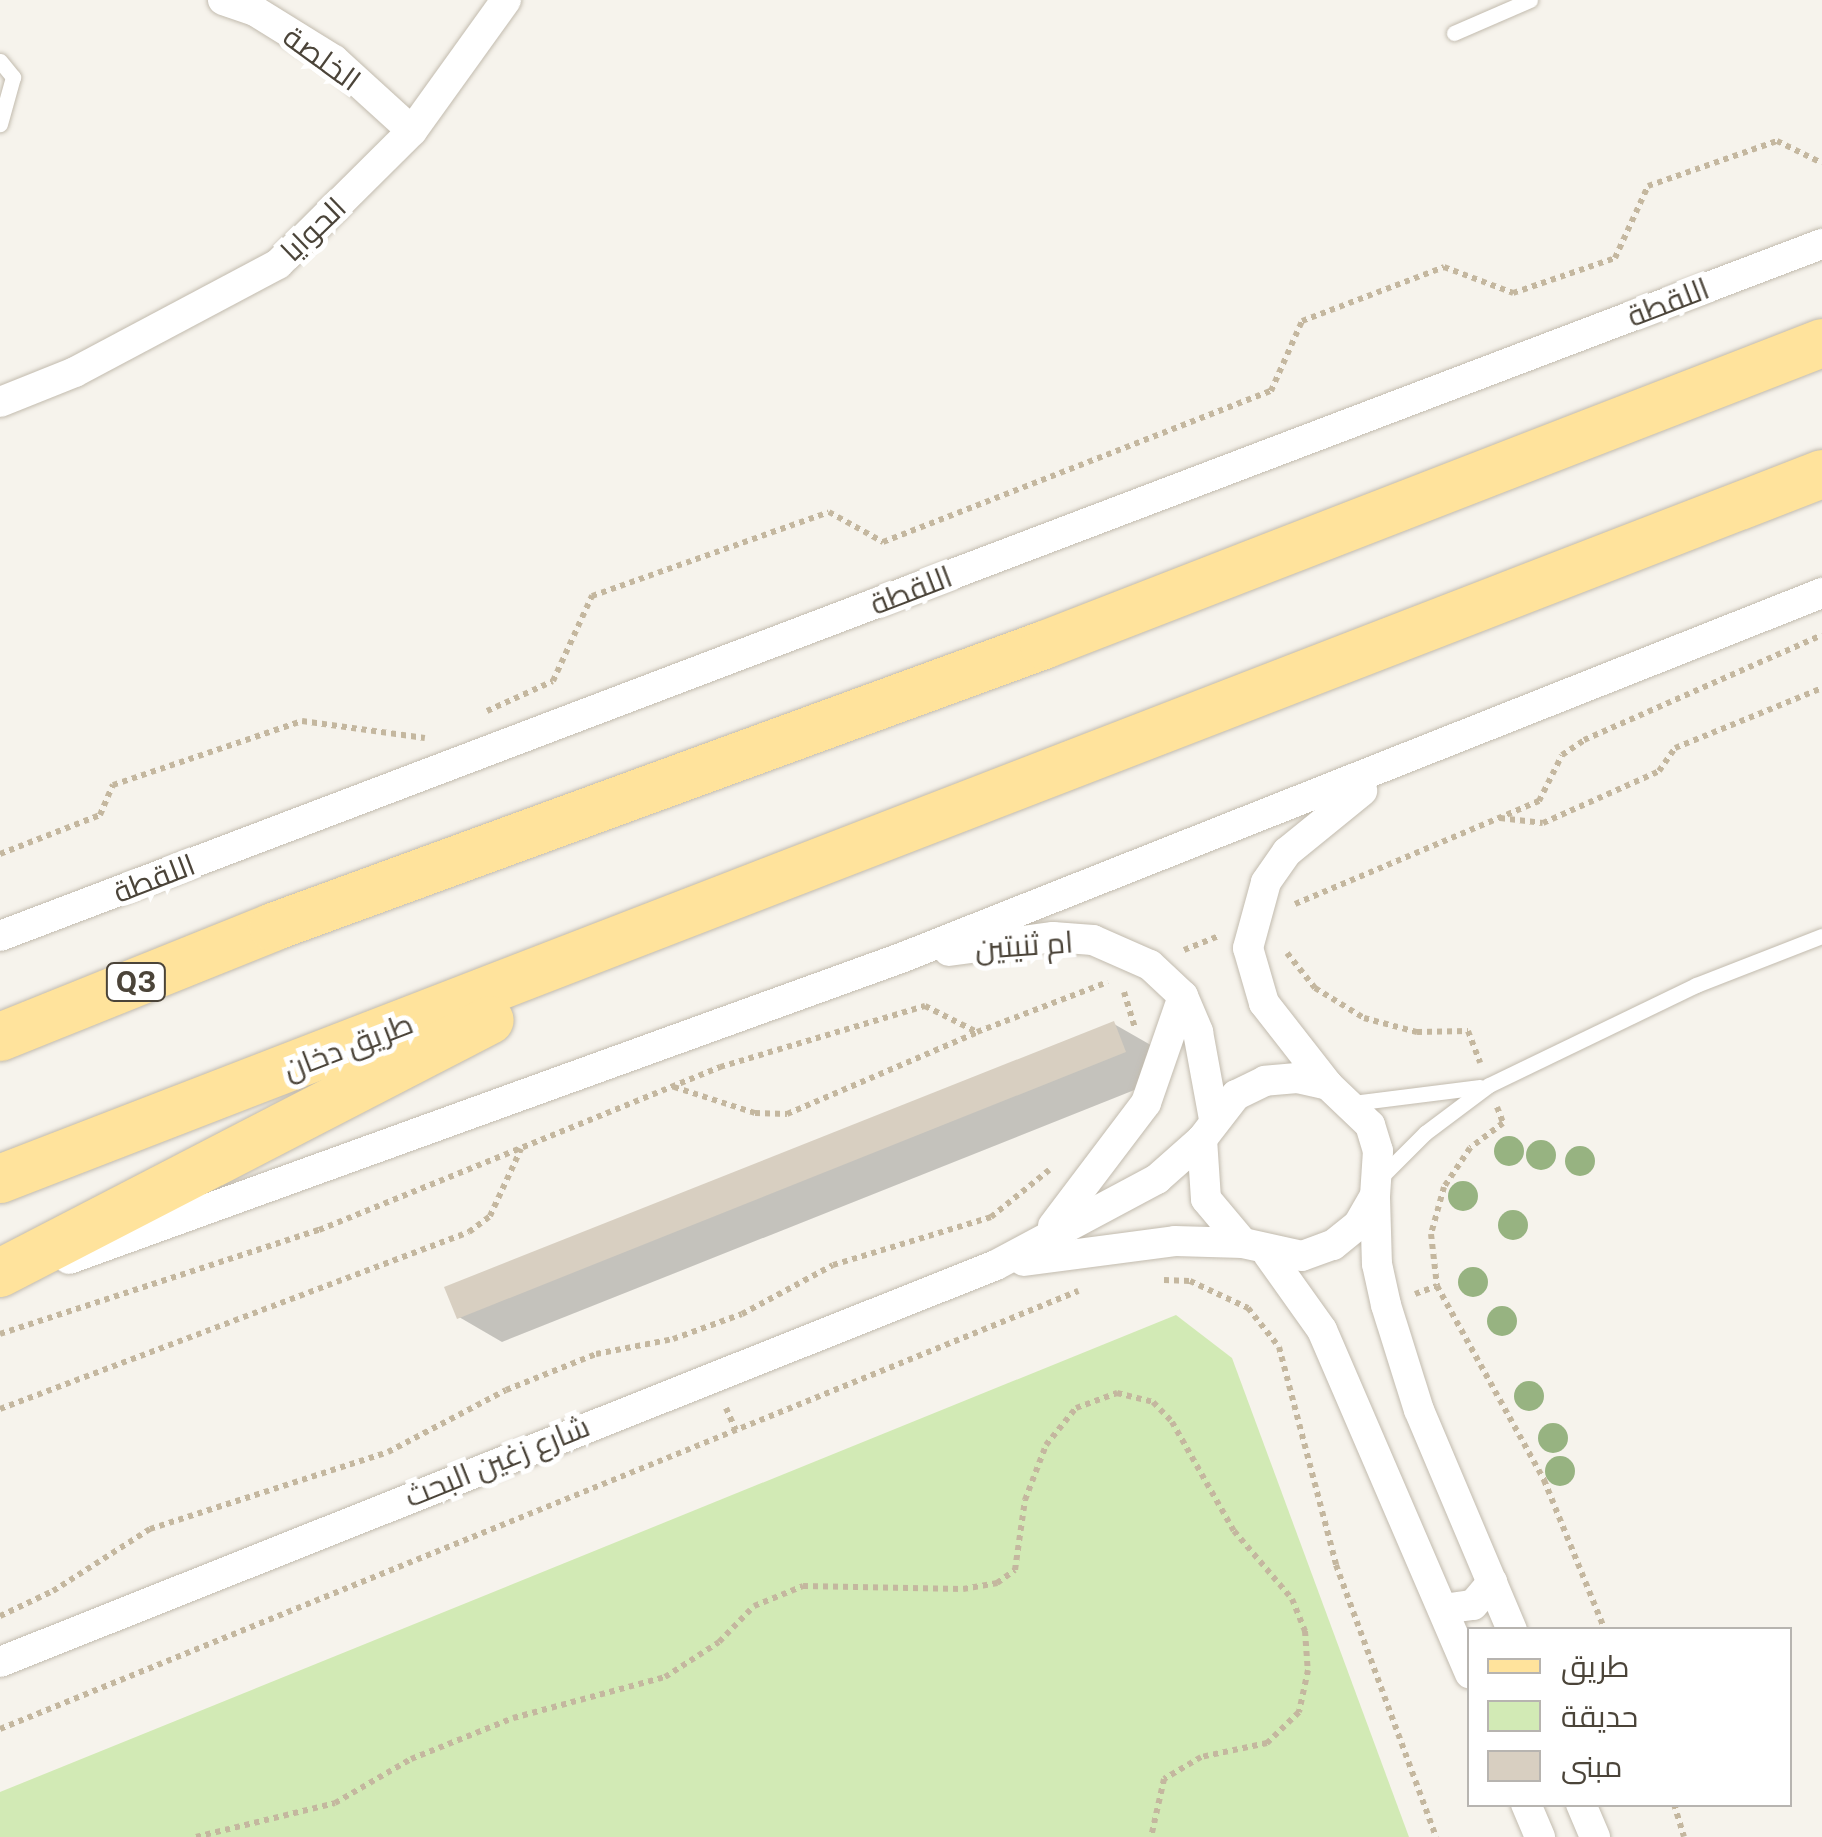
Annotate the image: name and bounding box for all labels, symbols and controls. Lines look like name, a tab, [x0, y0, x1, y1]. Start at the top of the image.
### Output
street label: الخلصة	[276, 18, 368, 98]
street label: الحوايا	[273, 189, 353, 269]
street label: اللقطة	[1622, 270, 1714, 334]
street label: اللقطة	[865, 558, 957, 622]
street label: اللقطة	[108, 846, 200, 910]
street label: ام ثنيتين	[974, 924, 1074, 966]
road number: Q3	[104, 959, 168, 1005]
street label: طريق دخان	[278, 1005, 418, 1087]
street label: شارع زغين البحث	[399, 1408, 595, 1514]
legend	[1467, 1627, 1792, 1807]
text: طريق	[1561, 1648, 1630, 1684]
text: حديقة	[1561, 1698, 1638, 1734]
text: مبنى	[1561, 1748, 1622, 1784]

